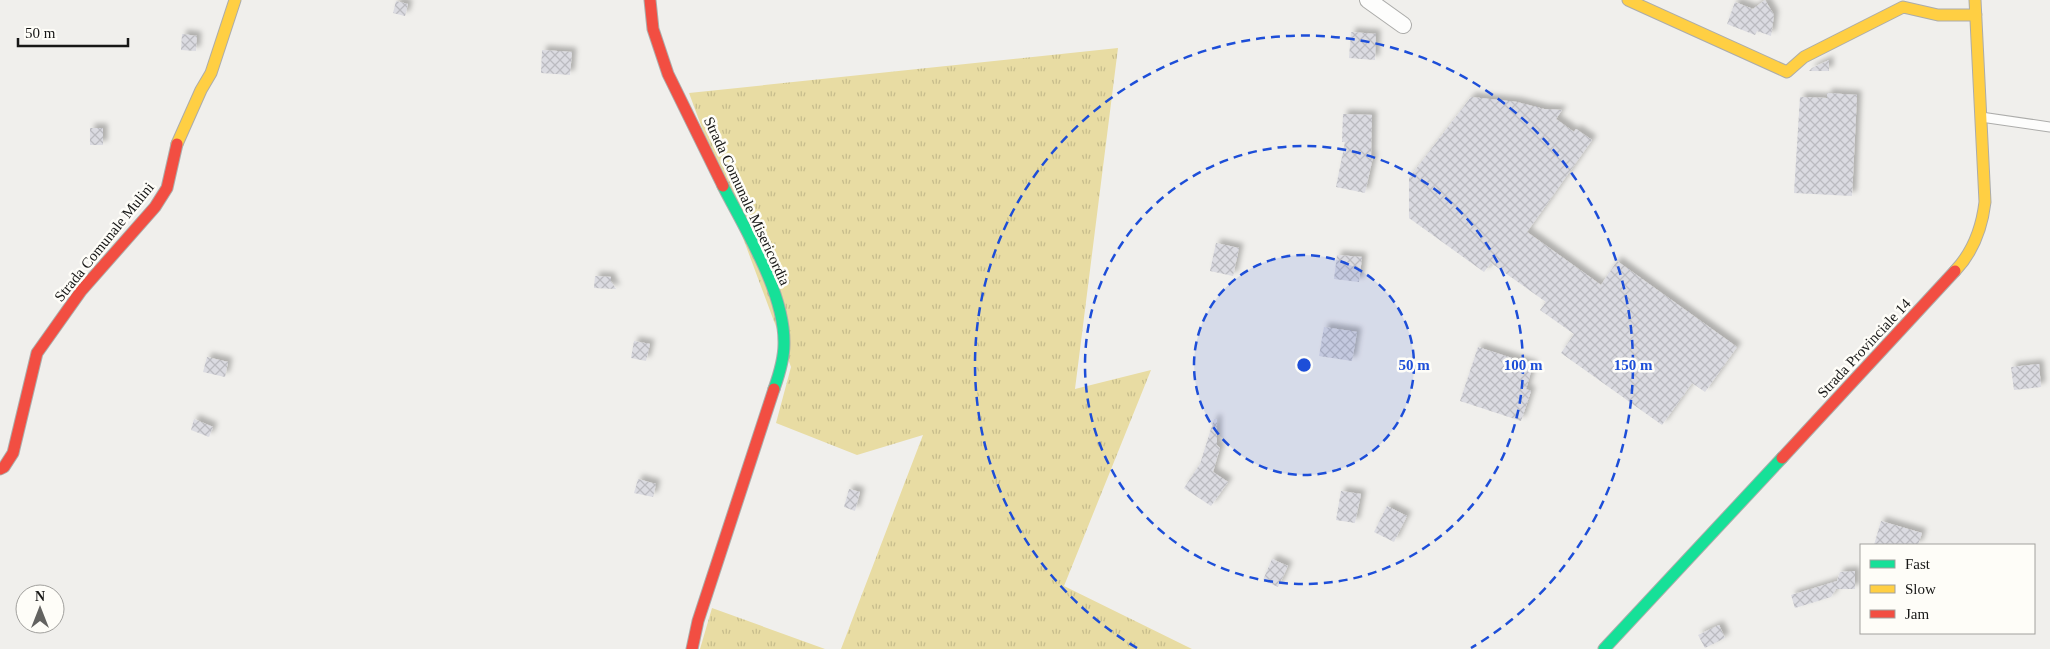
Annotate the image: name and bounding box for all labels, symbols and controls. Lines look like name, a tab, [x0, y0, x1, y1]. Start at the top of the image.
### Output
scale bar	[18, 15, 128, 47]
text: 50 m	[25, 25, 56, 41]
street label: Strada Comunale Misericordia	[701, 114, 793, 288]
street label: Strada Comunale Mulini	[51, 179, 157, 305]
street label: Strada Provinciale 14	[1814, 295, 1914, 401]
centre of rings	[1295, 356, 1313, 374]
text: 50 m	[1398, 357, 1430, 373]
text: 100 m	[1504, 357, 1543, 373]
text: 150 m	[1614, 357, 1653, 373]
legend	[1860, 544, 2035, 634]
text: Fast	[1905, 556, 1931, 572]
text: Slow	[1905, 581, 1936, 597]
north arrow	[15, 584, 65, 634]
text: N	[35, 589, 45, 604]
text: Jam	[1905, 606, 1929, 622]

